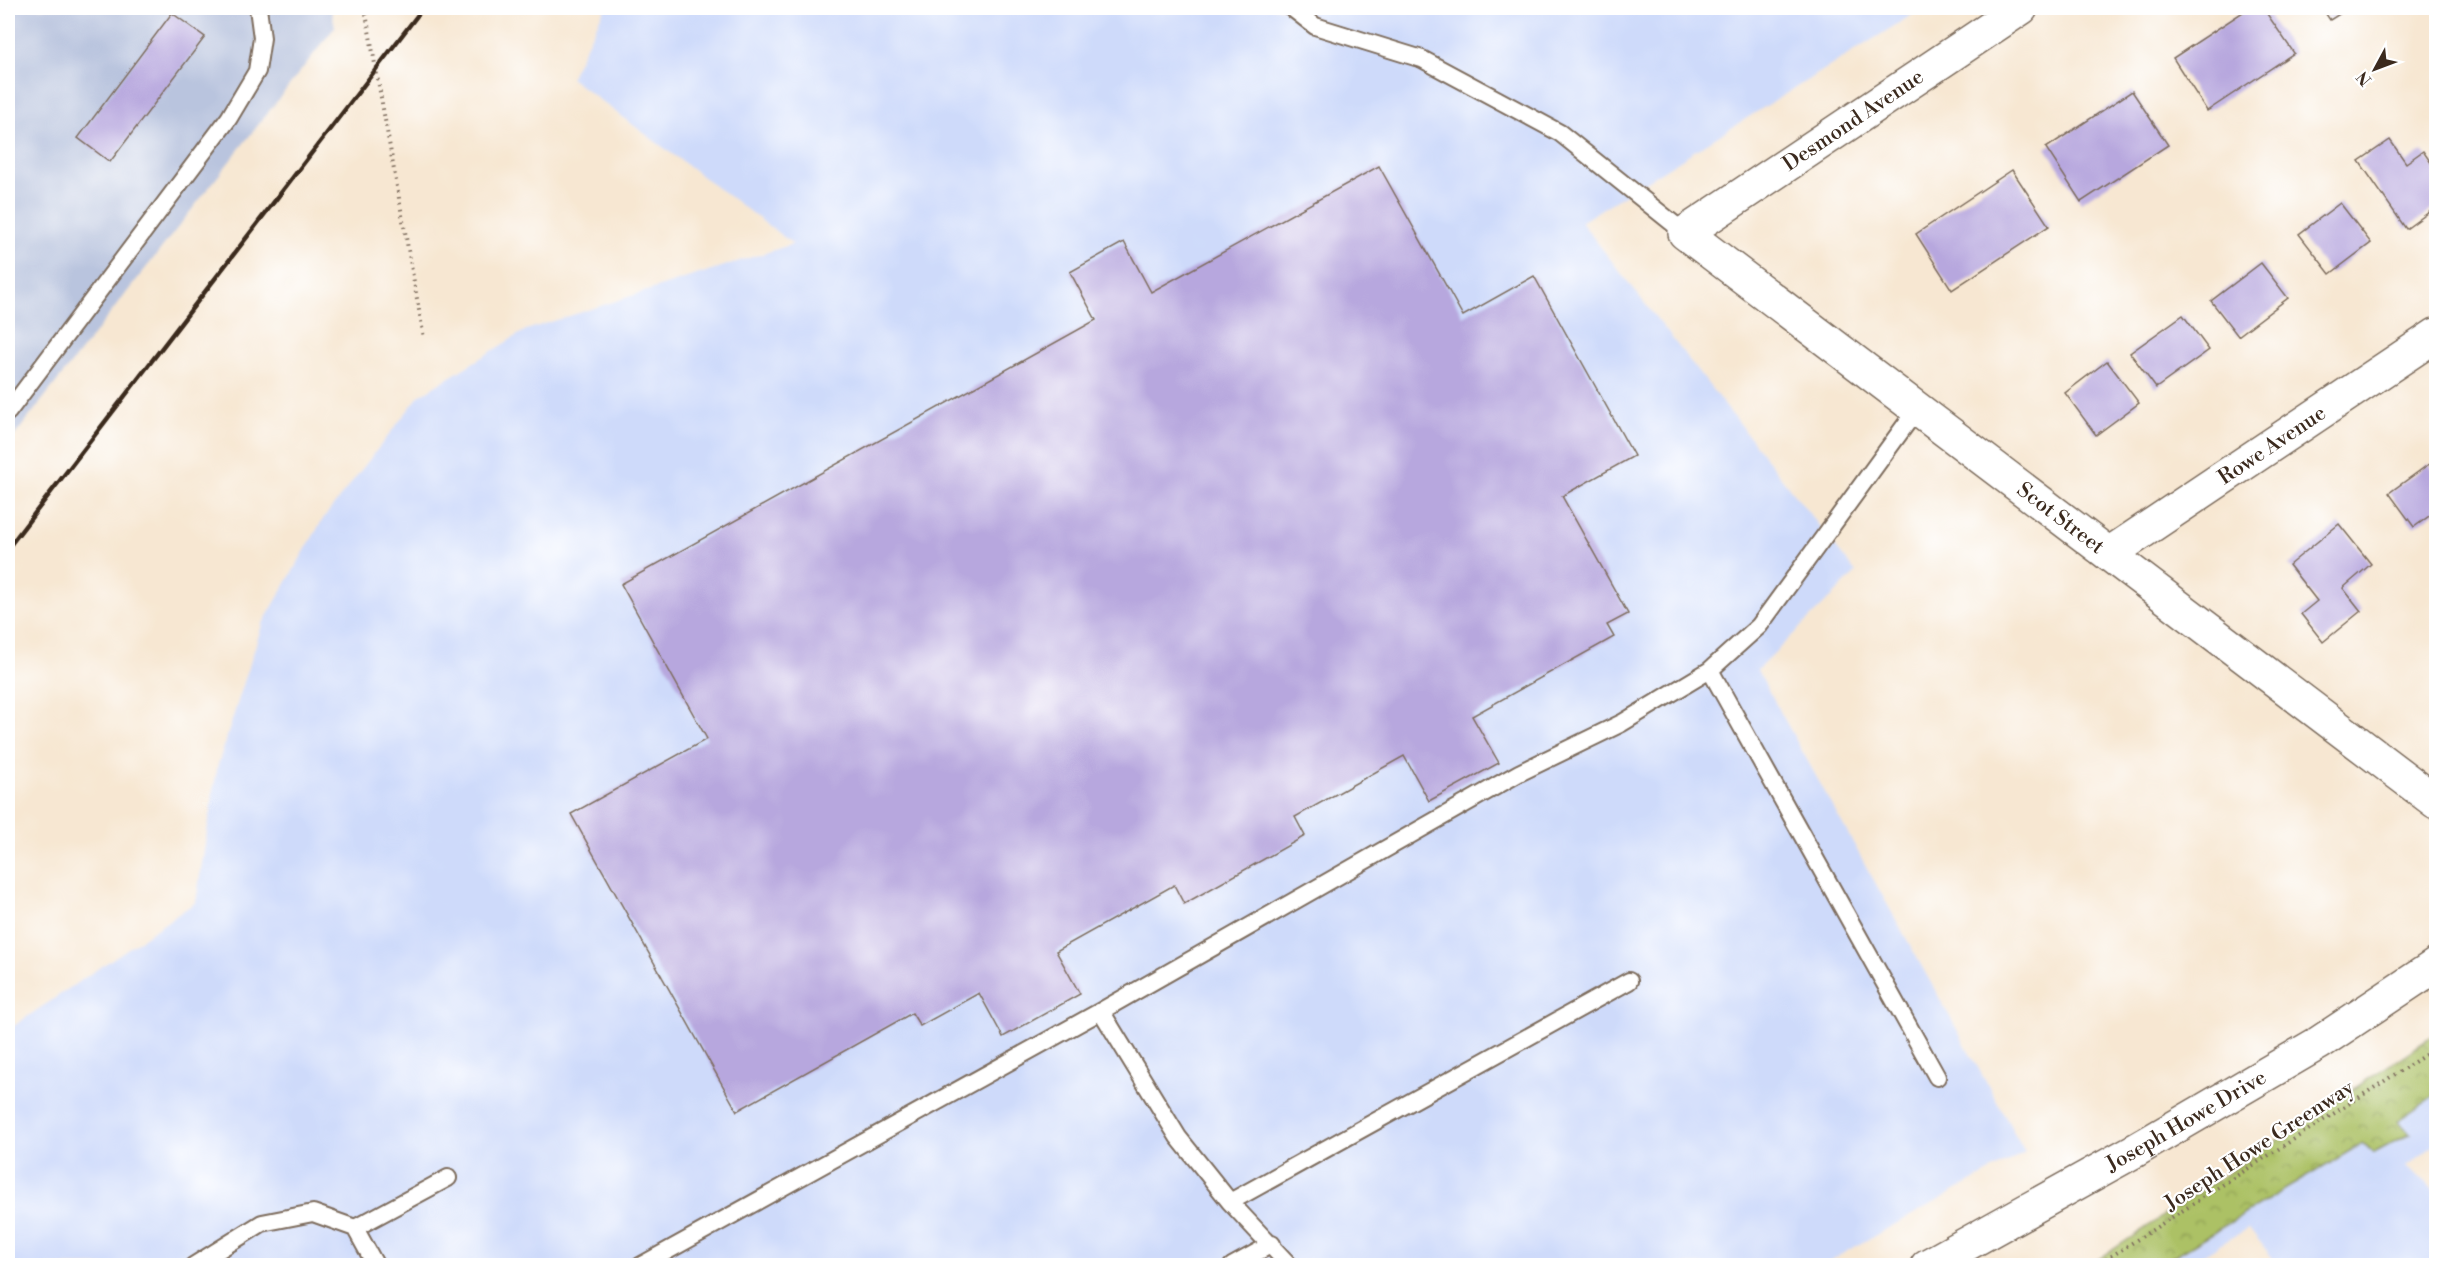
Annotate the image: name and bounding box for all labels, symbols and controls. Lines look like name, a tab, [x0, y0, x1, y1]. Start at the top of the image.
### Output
north arrow	[2345, 39, 2405, 99]
street label: Desmond Avenue	[1778, 64, 1929, 178]
text: N	[2353, 67, 2376, 90]
street label: Rowe Avenue	[2214, 400, 2331, 491]
street label: Scot Street	[2011, 477, 2110, 560]
street label: Joseph Howe Drive	[2101, 1065, 2271, 1178]
street label: Joseph Howe Greenway	[2159, 1074, 2360, 1217]

